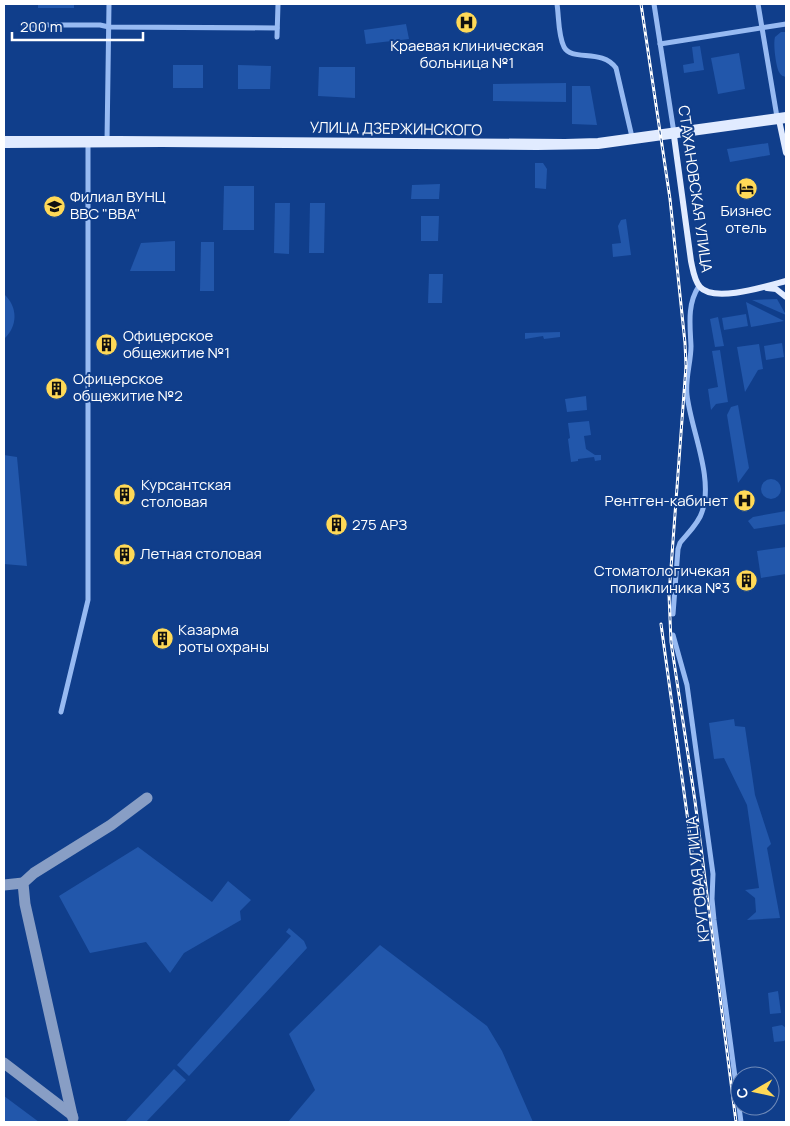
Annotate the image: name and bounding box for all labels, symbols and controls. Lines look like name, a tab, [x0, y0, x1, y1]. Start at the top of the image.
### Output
scale bar	[12, 10, 144, 42]
hospital icon: Краевая клиническая больница №1	[455, 11, 479, 35]
text: 200 m	[20, 16, 63, 37]
place label: Краевая клиническая больница №1	[390, 35, 544, 73]
street label: СТАХАНОВСКАЯ УЛИЦА	[673, 104, 718, 274]
street label: УЛИЦА ДЗЕРЖИНСКОГО	[310, 116, 483, 141]
hotel icon: Бизнес отель	[734, 176, 758, 200]
place label: Филиал ВУНЦ ВВС "ВВА"	[70, 186, 166, 224]
school or university icon: Филиал ВУНЦ ВВС "ВВА"	[42, 194, 66, 218]
place label: Бизнес отель	[720, 200, 772, 238]
place label: Офицерское общежитие №1	[123, 325, 230, 363]
building icon: Офицерское общежитие №1	[95, 333, 119, 357]
place label: Офицерское общежитие №2	[73, 368, 183, 406]
building icon: Офицерское общежитие №2	[45, 376, 69, 400]
place label: Курсантская столовая	[141, 474, 231, 512]
building icon: Курсантская столовая	[113, 482, 137, 506]
hospital icon: Рентген-кабинет	[732, 489, 756, 513]
place label: Рентген-кабинет	[605, 490, 728, 511]
building icon: 275 АРЗ	[324, 513, 348, 537]
place label: 275 АРЗ	[352, 514, 407, 535]
building icon: Летная столовая	[112, 542, 136, 566]
place label: Летная столовая	[140, 543, 262, 564]
place label: Стоматологичекая поликлиника №3	[594, 560, 730, 598]
building icon: Стоматологичекая поликлиника №3	[734, 568, 758, 592]
place label: Казарма роты охраны	[178, 619, 269, 657]
building icon: Казарма роты охраны	[150, 627, 174, 651]
street label: КРУГОВАЯ УЛИЦА	[680, 815, 715, 943]
north arrow	[730, 1066, 780, 1116]
text: С	[731, 1087, 752, 1100]

